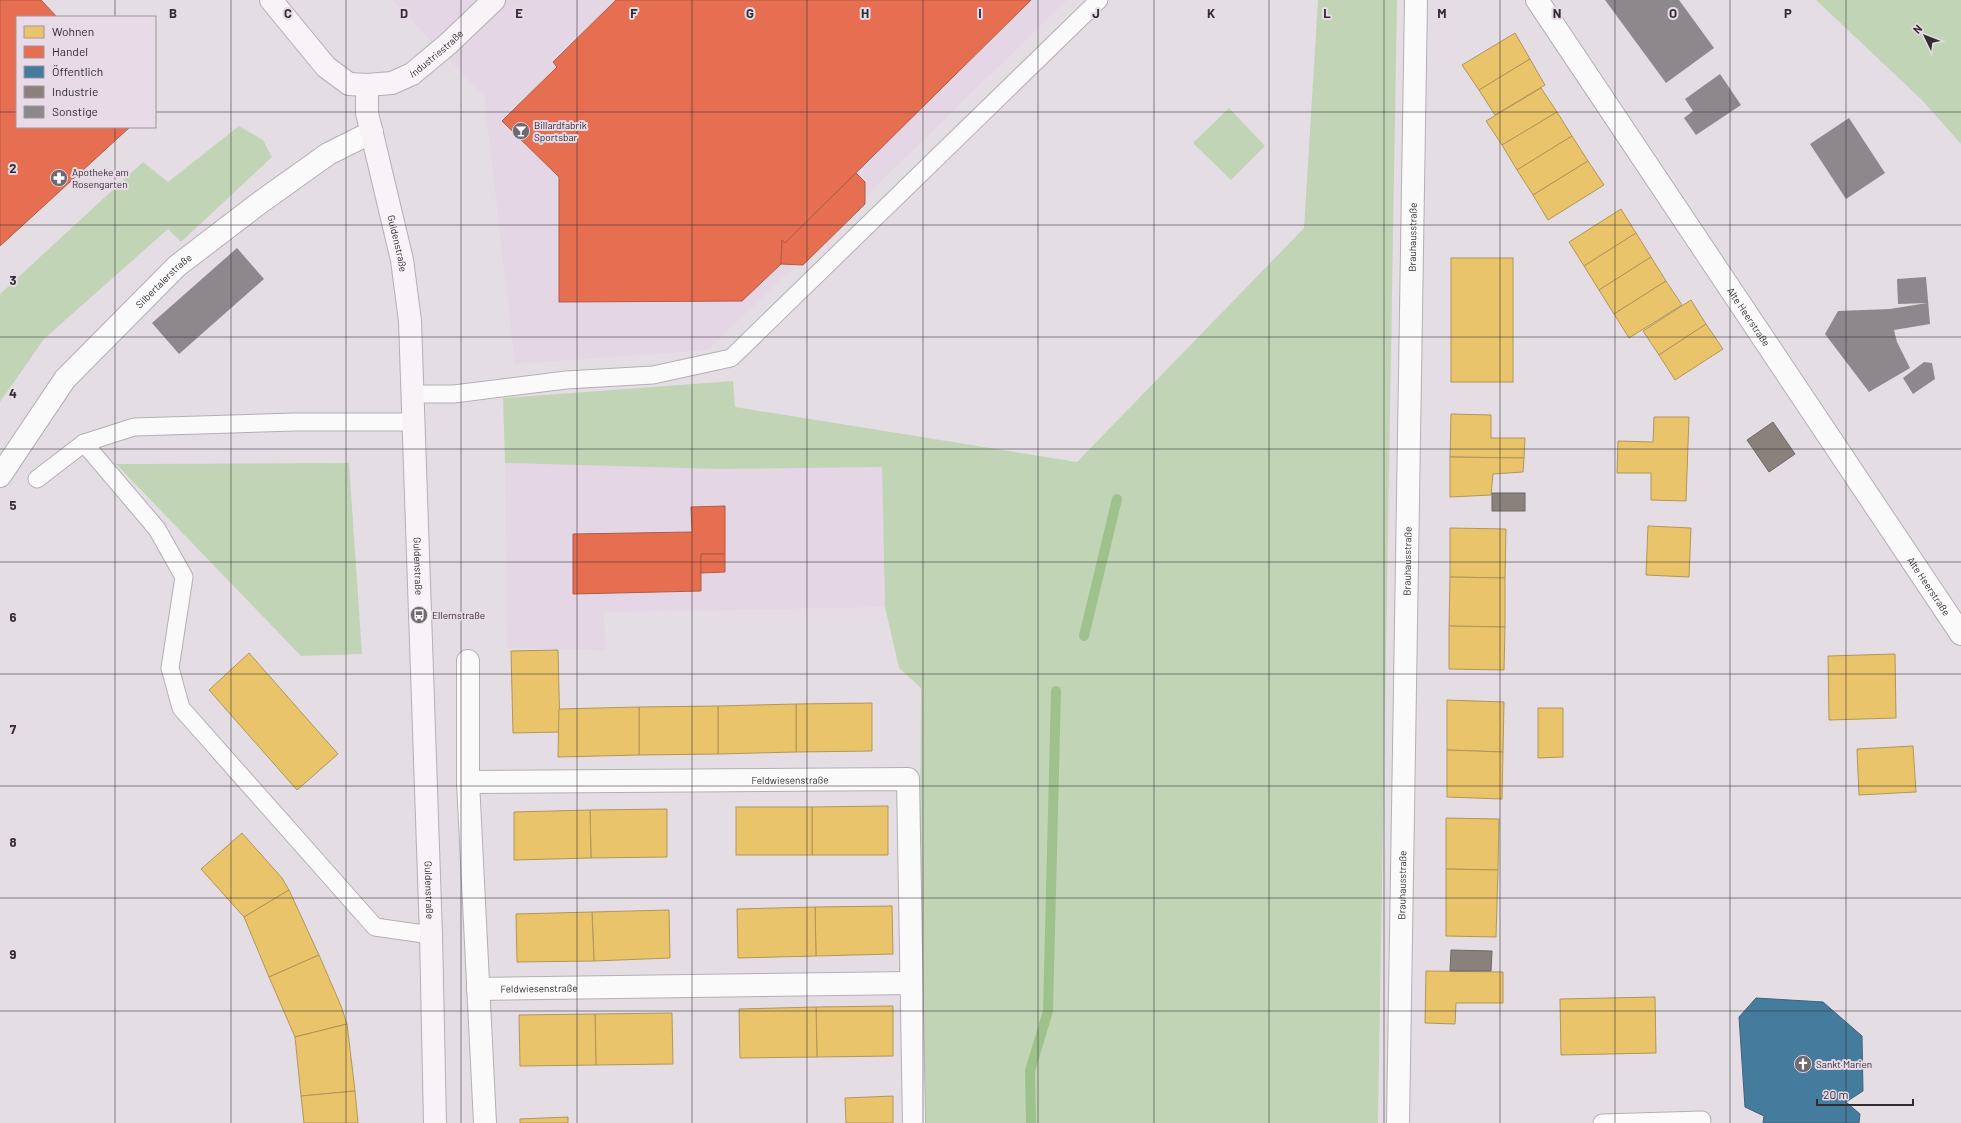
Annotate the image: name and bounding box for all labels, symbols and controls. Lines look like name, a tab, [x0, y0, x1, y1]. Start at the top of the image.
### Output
text: B	[169, 5, 177, 21]
text: C	[284, 5, 292, 21]
text: D	[400, 5, 408, 21]
text: E	[515, 5, 523, 21]
text: F	[630, 5, 638, 21]
text: G	[746, 5, 754, 21]
text: H	[861, 5, 869, 21]
text: I	[978, 5, 982, 21]
text: J	[1092, 5, 1100, 21]
text: K	[1207, 5, 1215, 21]
text: L	[1323, 5, 1331, 21]
text: M	[1437, 5, 1447, 21]
text: N	[1553, 5, 1561, 21]
text: O	[1669, 5, 1677, 21]
text: P	[1784, 5, 1792, 21]
legend	[16, 16, 156, 128]
north arrow	[1905, 16, 1945, 56]
text: N	[1910, 22, 1925, 36]
text: Wohnen	[52, 24, 94, 38]
street label: Industriestraße	[408, 27, 465, 80]
text: Handel	[52, 44, 88, 58]
text: Öffentlich	[52, 64, 103, 78]
text: Industrie	[52, 84, 98, 98]
text: Sonstige	[52, 104, 98, 118]
place label: Billardfabrik Sportsbar	[534, 119, 587, 143]
bar icon: Billardfabrik Sportsbar	[511, 121, 531, 141]
text: 2	[9, 160, 17, 176]
place label: Apotheke am Rosengarten	[72, 166, 129, 190]
pharmacy icon: Apotheke am Rosengarten	[49, 168, 69, 188]
street label: Brauhausstraße	[1406, 202, 1419, 272]
street label: Guldenstraße	[385, 214, 410, 273]
street label: Silbertalerstraße	[133, 251, 194, 310]
text: 3	[9, 272, 17, 288]
street label: Alte Heerstraße	[1725, 285, 1773, 348]
text: 4	[9, 385, 17, 401]
text: 5	[9, 497, 17, 513]
street label: Brauhausstraße	[1400, 526, 1414, 596]
street label: Guldenstraße	[411, 537, 425, 595]
street label: Alte Heerstraße	[1905, 554, 1953, 618]
bus stop icon: Ellernstraße	[409, 605, 429, 625]
text: 6	[10, 609, 17, 625]
place label: Ellernstraße	[432, 609, 485, 621]
text: 7	[10, 721, 17, 737]
street label: Feldwiesenstraße	[751, 774, 829, 786]
text: 8	[9, 834, 17, 850]
street label: Brauhausstraße	[1395, 850, 1408, 920]
street label: Guldenstraße	[422, 861, 436, 919]
text: 9	[10, 946, 17, 962]
street label: Feldwiesenstraße	[500, 982, 578, 995]
church icon: Sankt Marien	[1793, 1054, 1813, 1074]
place label: Sankt Marien	[1816, 1058, 1872, 1070]
scale bar	[1817, 1081, 1913, 1107]
text: 20 m	[1823, 1087, 1849, 1101]

